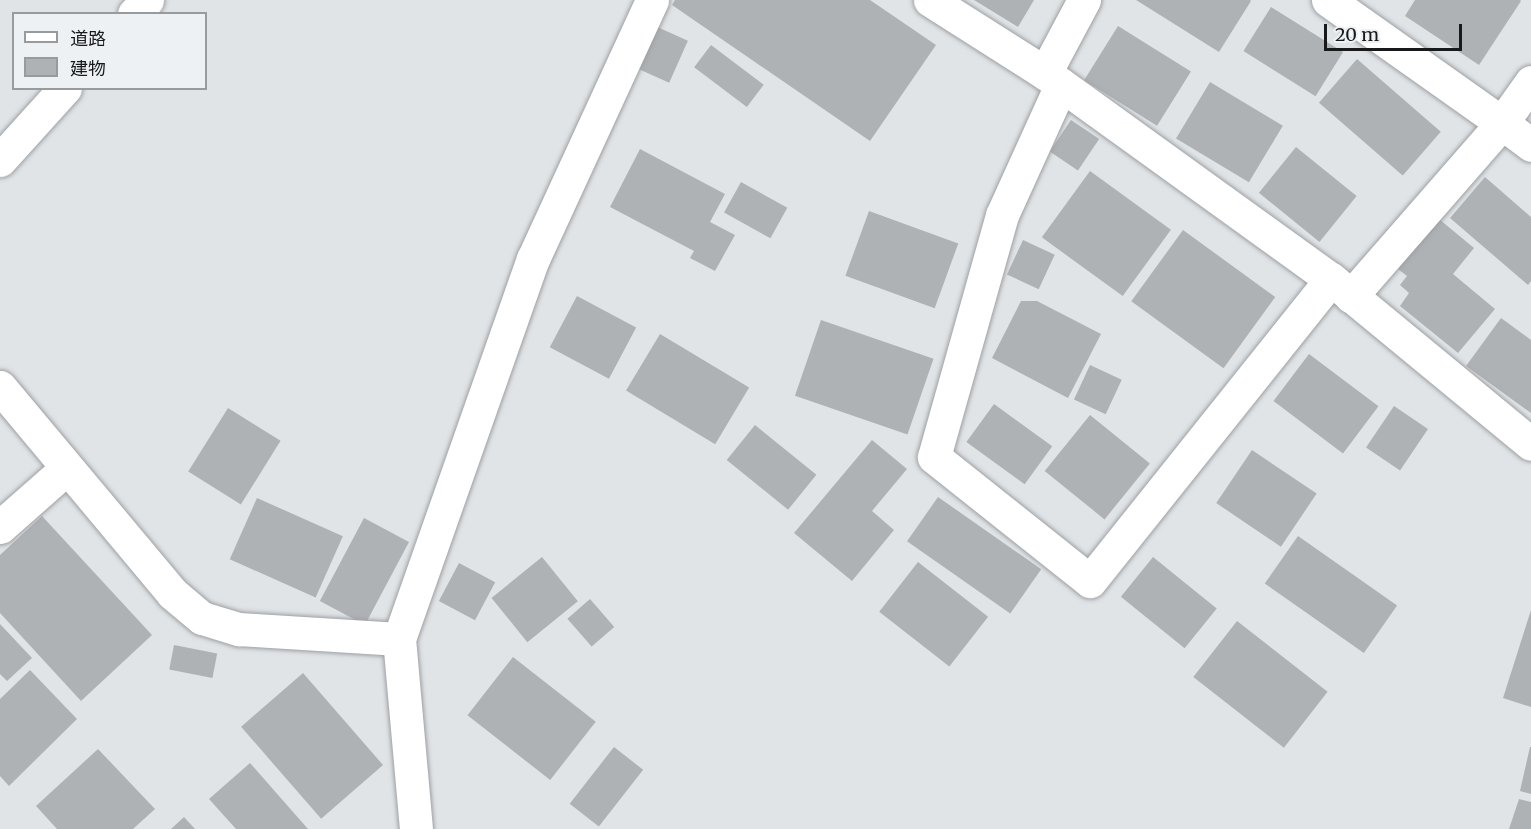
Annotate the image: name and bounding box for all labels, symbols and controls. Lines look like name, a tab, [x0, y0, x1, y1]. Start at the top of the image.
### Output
legend	[12, 12, 207, 90]
scale bar	[1327, 12, 1465, 50]
text: 20 m	[1335, 23, 1379, 46]
text: 道路	[70, 27, 106, 50]
text: 建物	[70, 57, 106, 80]

